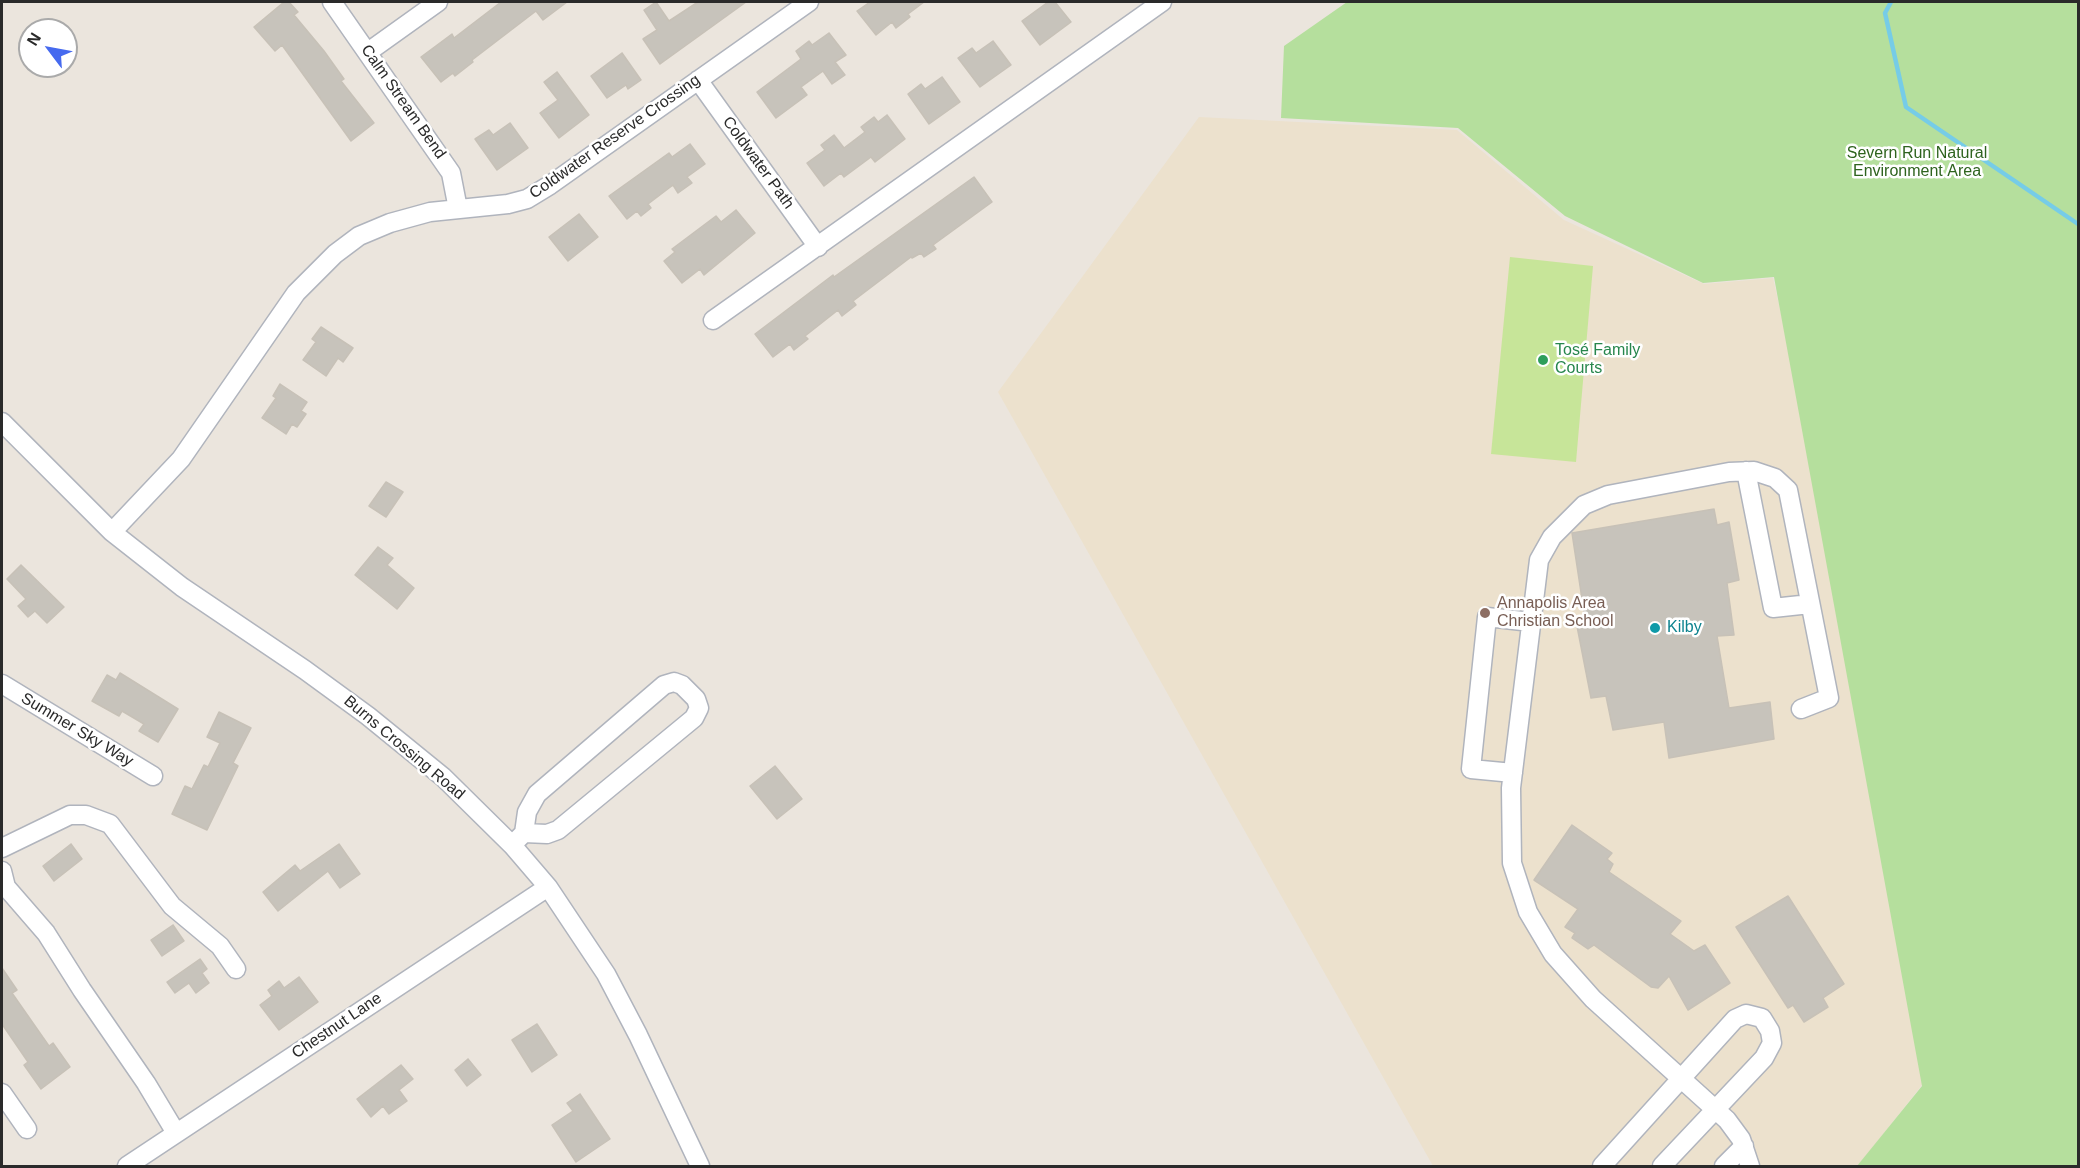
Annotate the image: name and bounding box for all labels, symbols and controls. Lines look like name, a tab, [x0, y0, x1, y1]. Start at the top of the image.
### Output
north arrow	[18, 18, 78, 78]
text: N	[24, 30, 44, 49]
street label: Calm Stream Bend	[356, 41, 450, 163]
street label: Coldwater Reserve Crossing	[526, 71, 704, 203]
street label: Coldwater Path	[718, 113, 798, 213]
park label: Severn Run Natural Environment Area	[1847, 144, 1987, 182]
place label: Tosé Family Courts	[1555, 341, 1640, 379]
marker: Tosé Family Courts	[1536, 353, 1550, 367]
place label: Annapolis Area Christian School	[1497, 594, 1614, 632]
marker: Annapolis Area Christian School	[1478, 606, 1492, 620]
place label: Kilby	[1667, 618, 1702, 638]
marker: Kilby	[1648, 621, 1662, 635]
street label: Summer Sky Way	[17, 689, 137, 771]
street label: Burns Crossing Road	[340, 692, 468, 804]
street label: Chestnut Lane	[288, 989, 386, 1063]

